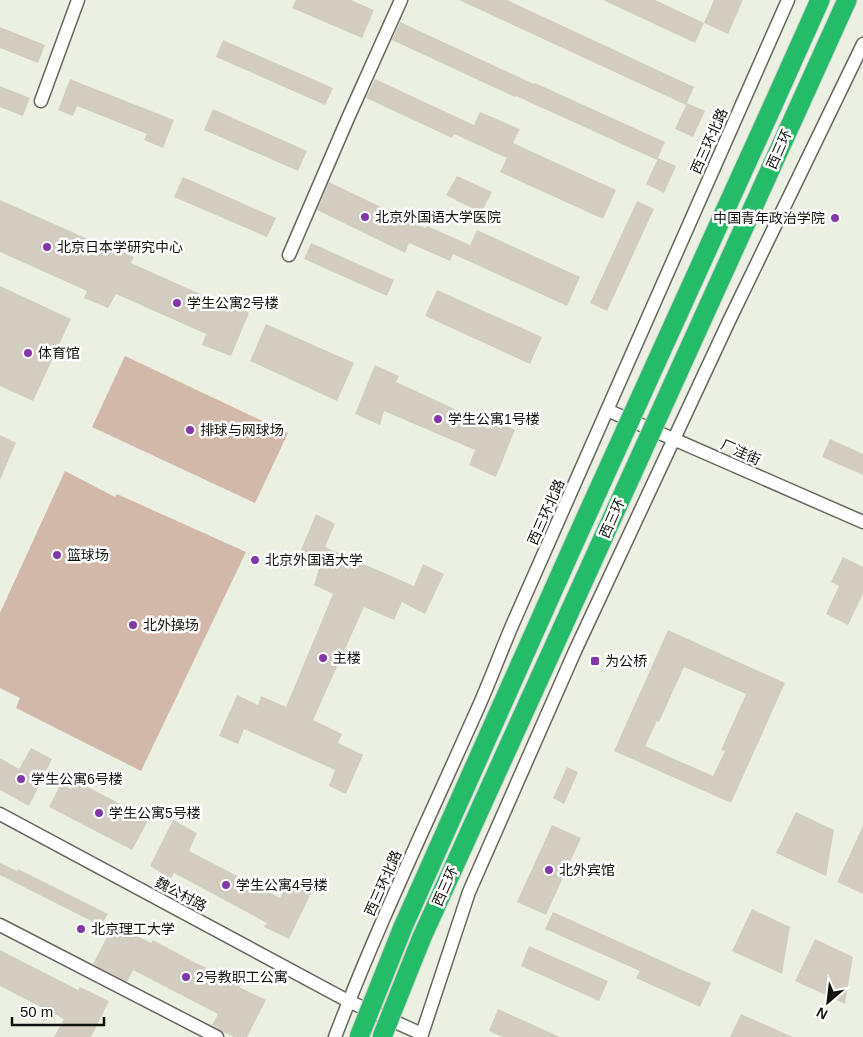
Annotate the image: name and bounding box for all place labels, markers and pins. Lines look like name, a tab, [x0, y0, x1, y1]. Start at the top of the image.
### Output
place label: 北京外国语大学医院	[375, 209, 501, 225]
place label: 中国青年政治学院	[713, 210, 825, 226]
marker: 北京外国语大学医院	[359, 211, 371, 223]
marker: 中国青年政治学院	[829, 212, 841, 224]
place label: 北京日本学研究中心	[57, 239, 183, 255]
marker: 北京日本学研究中心	[41, 241, 53, 253]
place label: 学生公寓2号楼	[187, 295, 279, 311]
marker: 学生公寓2号楼	[171, 297, 183, 309]
place label: 体育馆	[38, 345, 80, 361]
marker: 体育馆	[22, 347, 34, 359]
place label: 学生公寓1号楼	[448, 411, 540, 427]
marker: 学生公寓1号楼	[432, 413, 444, 425]
place label: 排球与网球场	[200, 422, 284, 438]
marker: 排球与网球场	[184, 424, 196, 436]
place label: 篮球场	[67, 547, 109, 563]
marker: 篮球场	[51, 549, 63, 561]
place label: 北京外国语大学	[265, 552, 363, 568]
marker: 北京外国语大学	[249, 554, 261, 566]
place label: 北外操场	[143, 617, 199, 633]
marker: 北外操场	[127, 619, 139, 631]
place label: 主楼	[333, 650, 361, 666]
marker: 主楼	[317, 652, 329, 664]
place label: 为公桥	[605, 653, 647, 669]
marker: 为公桥	[589, 655, 601, 667]
place label: 学生公寓6号楼	[31, 771, 123, 787]
marker: 学生公寓6号楼	[15, 773, 27, 785]
place label: 学生公寓5号楼	[109, 805, 201, 821]
marker: 学生公寓5号楼	[93, 807, 105, 819]
place label: 北外宾馆	[559, 862, 615, 878]
marker: 北外宾馆	[543, 864, 555, 876]
place label: 学生公寓4号楼	[236, 877, 328, 893]
marker: 学生公寓4号楼	[220, 879, 232, 891]
place label: 北京理工大学	[91, 921, 175, 937]
marker: 北京理工大学	[75, 923, 87, 935]
place label: 2号教职工公寓	[196, 969, 288, 985]
marker: 2号教职工公寓	[180, 971, 192, 983]

